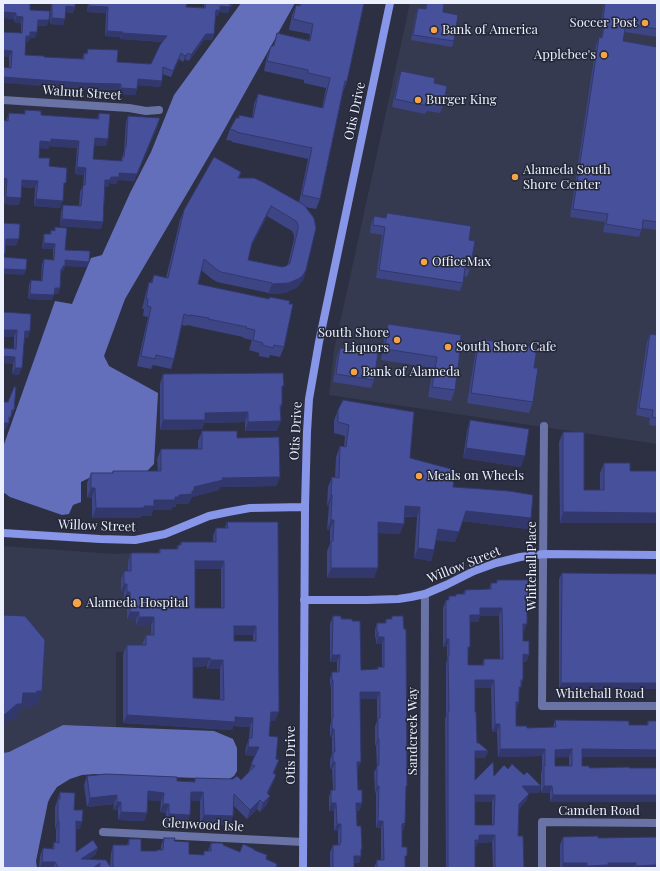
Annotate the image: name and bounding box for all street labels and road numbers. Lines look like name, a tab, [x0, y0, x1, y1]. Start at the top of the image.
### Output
street label: Otis Drive	[341, 81, 369, 141]
street label: Walnut Street	[42, 82, 122, 104]
street label: Otis Drive	[287, 401, 305, 461]
street label: Willow Street	[58, 517, 136, 535]
street label: Whitehall Place	[524, 521, 540, 611]
street label: Willow Street	[425, 543, 503, 587]
street label: Whitehall Road	[556, 686, 644, 702]
street label: Sandcreek Way	[405, 687, 421, 775]
street label: Otis Drive	[283, 726, 299, 784]
street label: Camden Road	[558, 803, 640, 819]
street label: Glenwood Isle	[162, 815, 244, 835]

